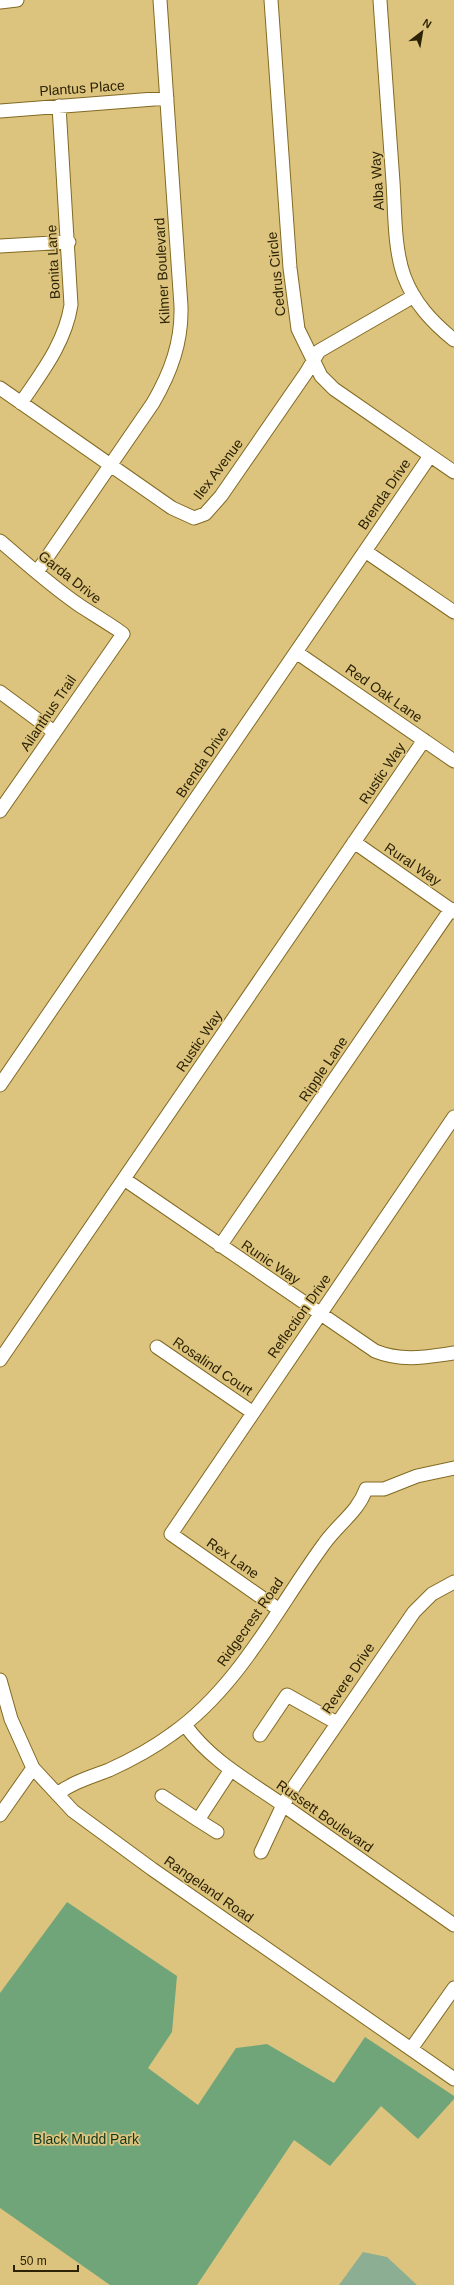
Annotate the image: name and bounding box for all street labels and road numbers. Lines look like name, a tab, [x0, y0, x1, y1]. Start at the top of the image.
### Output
street label: Plantus Place	[39, 77, 125, 99]
street label: Alba Way	[367, 151, 387, 211]
street label: Kilmer Boulevard	[151, 217, 173, 325]
street label: Bonita Lane	[43, 224, 63, 300]
street label: Cedrus Circle	[264, 231, 288, 317]
street label: Ilex Avenue	[190, 435, 246, 503]
street label: Brenda Drive	[355, 455, 414, 532]
street label: Garda Drive	[35, 547, 105, 607]
street label: Red Oak Lane	[342, 661, 426, 726]
street label: Ailanthus Trail	[17, 672, 79, 754]
street label: Brenda Drive	[173, 723, 232, 800]
street label: Rustic Way	[356, 739, 408, 807]
street label: Rural Way	[382, 839, 444, 889]
street label: Rustic Way	[173, 1007, 225, 1075]
street label: Ripple Lane	[295, 1033, 351, 1104]
street label: Runic Way	[239, 1237, 303, 1287]
street label: Reflection Drive	[264, 1271, 334, 1361]
street label: Rosalind Court	[170, 1333, 256, 1399]
street label: Rex Lane	[204, 1534, 262, 1582]
street label: Ridgecrest Road	[214, 1575, 286, 1669]
street label: Revere Drive	[319, 1639, 378, 1716]
street label: Russett Boulevard	[274, 1777, 376, 1855]
street label: Rangeland Road	[161, 1852, 257, 1926]

